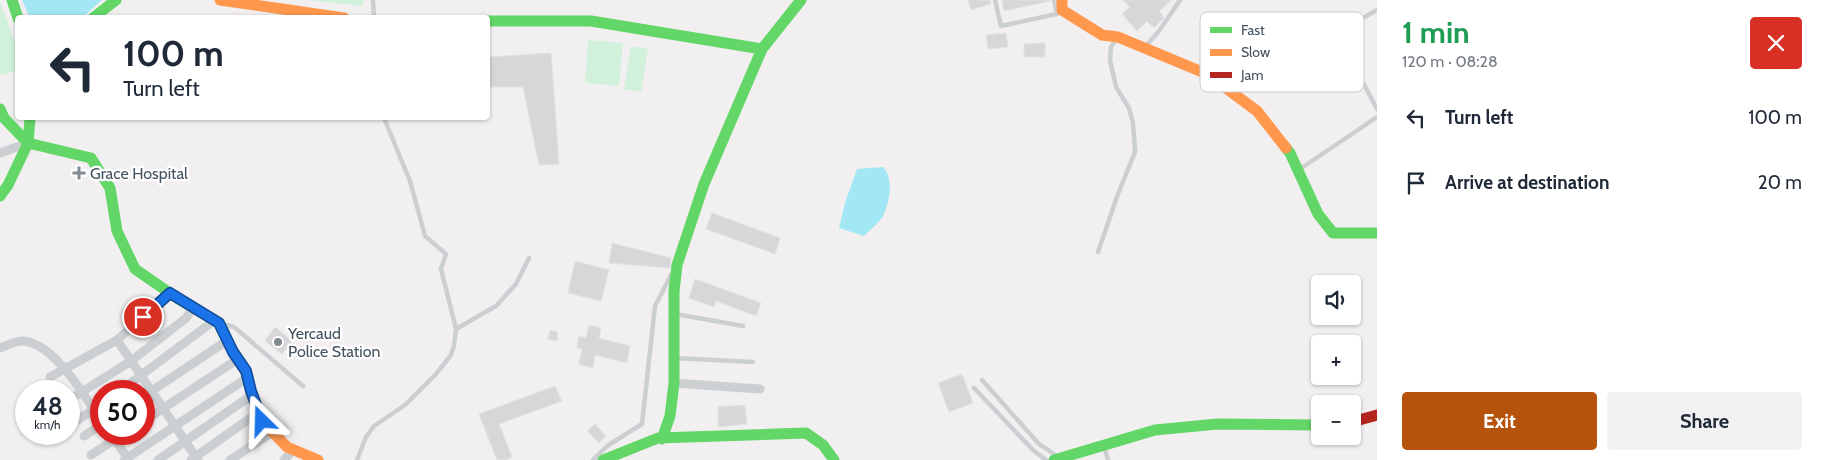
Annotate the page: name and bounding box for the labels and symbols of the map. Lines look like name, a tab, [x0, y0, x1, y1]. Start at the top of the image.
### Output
legend	[1200, 12, 1364, 92]
text: Fast	[1241, 21, 1265, 39]
text: Slow	[1241, 43, 1270, 61]
text: Jam	[1240, 66, 1263, 84]
place label: Grace Hospital	[90, 164, 188, 183]
marker: Grace Hospital	[72, 166, 86, 180]
pin	[122, 296, 164, 338]
place label: Yercaud Police Station	[287, 324, 380, 361]
marker: Yercaud Police Station	[272, 336, 284, 348]
speed limit sign: 50	[90, 380, 155, 445]
position arrow	[235, 394, 287, 446]

